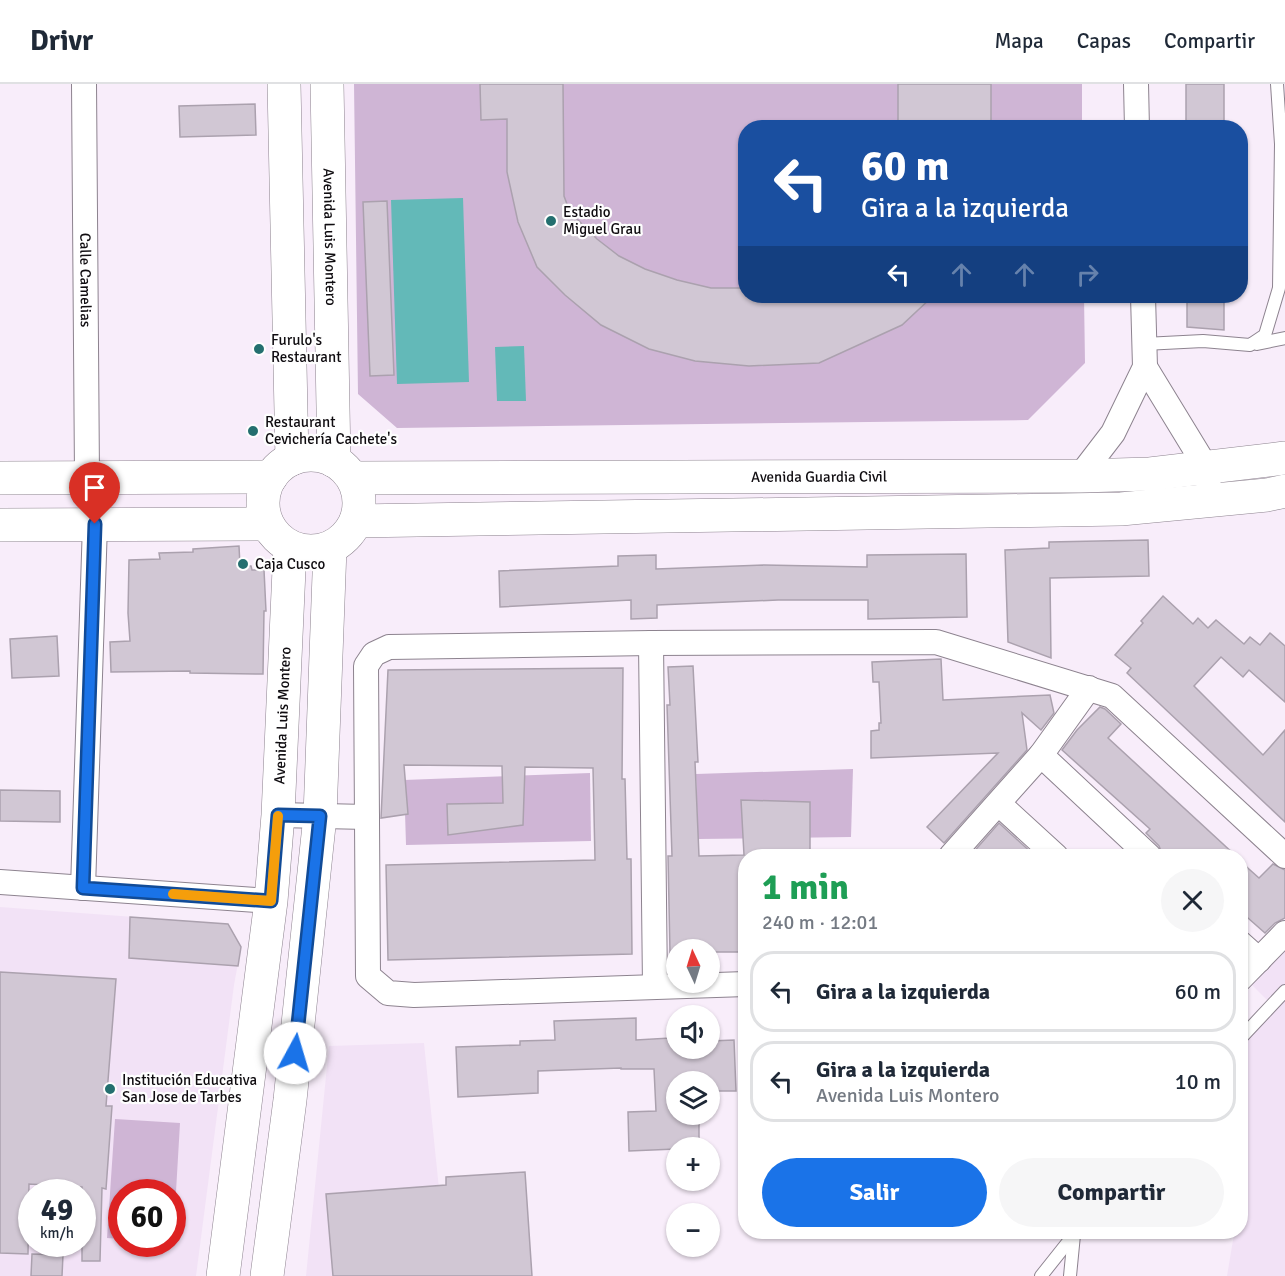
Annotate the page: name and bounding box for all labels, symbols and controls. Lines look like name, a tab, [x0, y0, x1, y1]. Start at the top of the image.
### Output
text: Drivr	[30, 24, 93, 58]
text: Mapa	[994, 28, 1044, 54]
text: Capas	[1077, 28, 1131, 54]
text: Compartir	[1164, 28, 1255, 54]
text: 60 m	[861, 141, 950, 192]
icon: left	[762, 144, 840, 222]
street label: Avenida Luis Montero	[320, 168, 340, 306]
text: Gira a la izquierda	[861, 192, 1069, 225]
place label: Estadio Miguel Grau	[563, 203, 641, 238]
marker: Estadio Miguel Grau	[544, 214, 558, 228]
street label: Calle Camelias	[76, 233, 95, 328]
icon: left	[882, 258, 915, 291]
icon: ahead	[945, 258, 978, 291]
icon: ahead	[1008, 258, 1041, 291]
icon: right	[1071, 258, 1104, 291]
place label: Furulo's Restaurant	[271, 331, 341, 366]
marker: Furulo's Restaurant	[252, 342, 266, 356]
place label: Restaurant Cevichería Cachete's	[265, 413, 397, 448]
marker: Restaurant Cevichería Cachete's	[246, 424, 260, 438]
pin	[69, 462, 120, 524]
street label: Avenida Guardia Civil	[751, 468, 887, 486]
icon: arrive	[78, 471, 111, 504]
place label: Caja Cusco	[255, 555, 325, 573]
marker: Caja Cusco	[236, 557, 250, 571]
street label: Avenida Luis Montero	[270, 646, 295, 785]
text: 1 min	[762, 865, 849, 910]
button: close	[1161, 869, 1224, 932]
text: 240 m · 12:01	[762, 910, 878, 935]
north arrow	[666, 939, 720, 993]
map controls	[666, 939, 720, 1257]
icon: left	[765, 975, 798, 1008]
text: Gira a la izquierda	[816, 978, 990, 1005]
text: 60 m	[1175, 978, 1221, 1005]
button: sound	[666, 1005, 720, 1059]
position arrow	[263, 1021, 327, 1085]
text: Gira a la izquierda	[816, 1056, 990, 1083]
icon: left	[765, 1065, 798, 1098]
text: 10 m	[1175, 1068, 1221, 1095]
place label: Institución Educativa San Jose de Tarbes	[122, 1071, 257, 1106]
button: layers	[666, 1071, 720, 1125]
marker: Institución Educativa San Jose de Tarbes	[103, 1082, 117, 1096]
text: Avenida Luis Montero	[816, 1083, 999, 1108]
button: +	[666, 1137, 720, 1191]
button: Salir	[762, 1158, 987, 1227]
button: Compartir	[999, 1158, 1224, 1227]
speed limit sign: 60	[108, 1179, 186, 1257]
text: 49	[41, 1192, 73, 1229]
button: −	[666, 1203, 720, 1257]
text: km/h	[40, 1224, 74, 1242]

